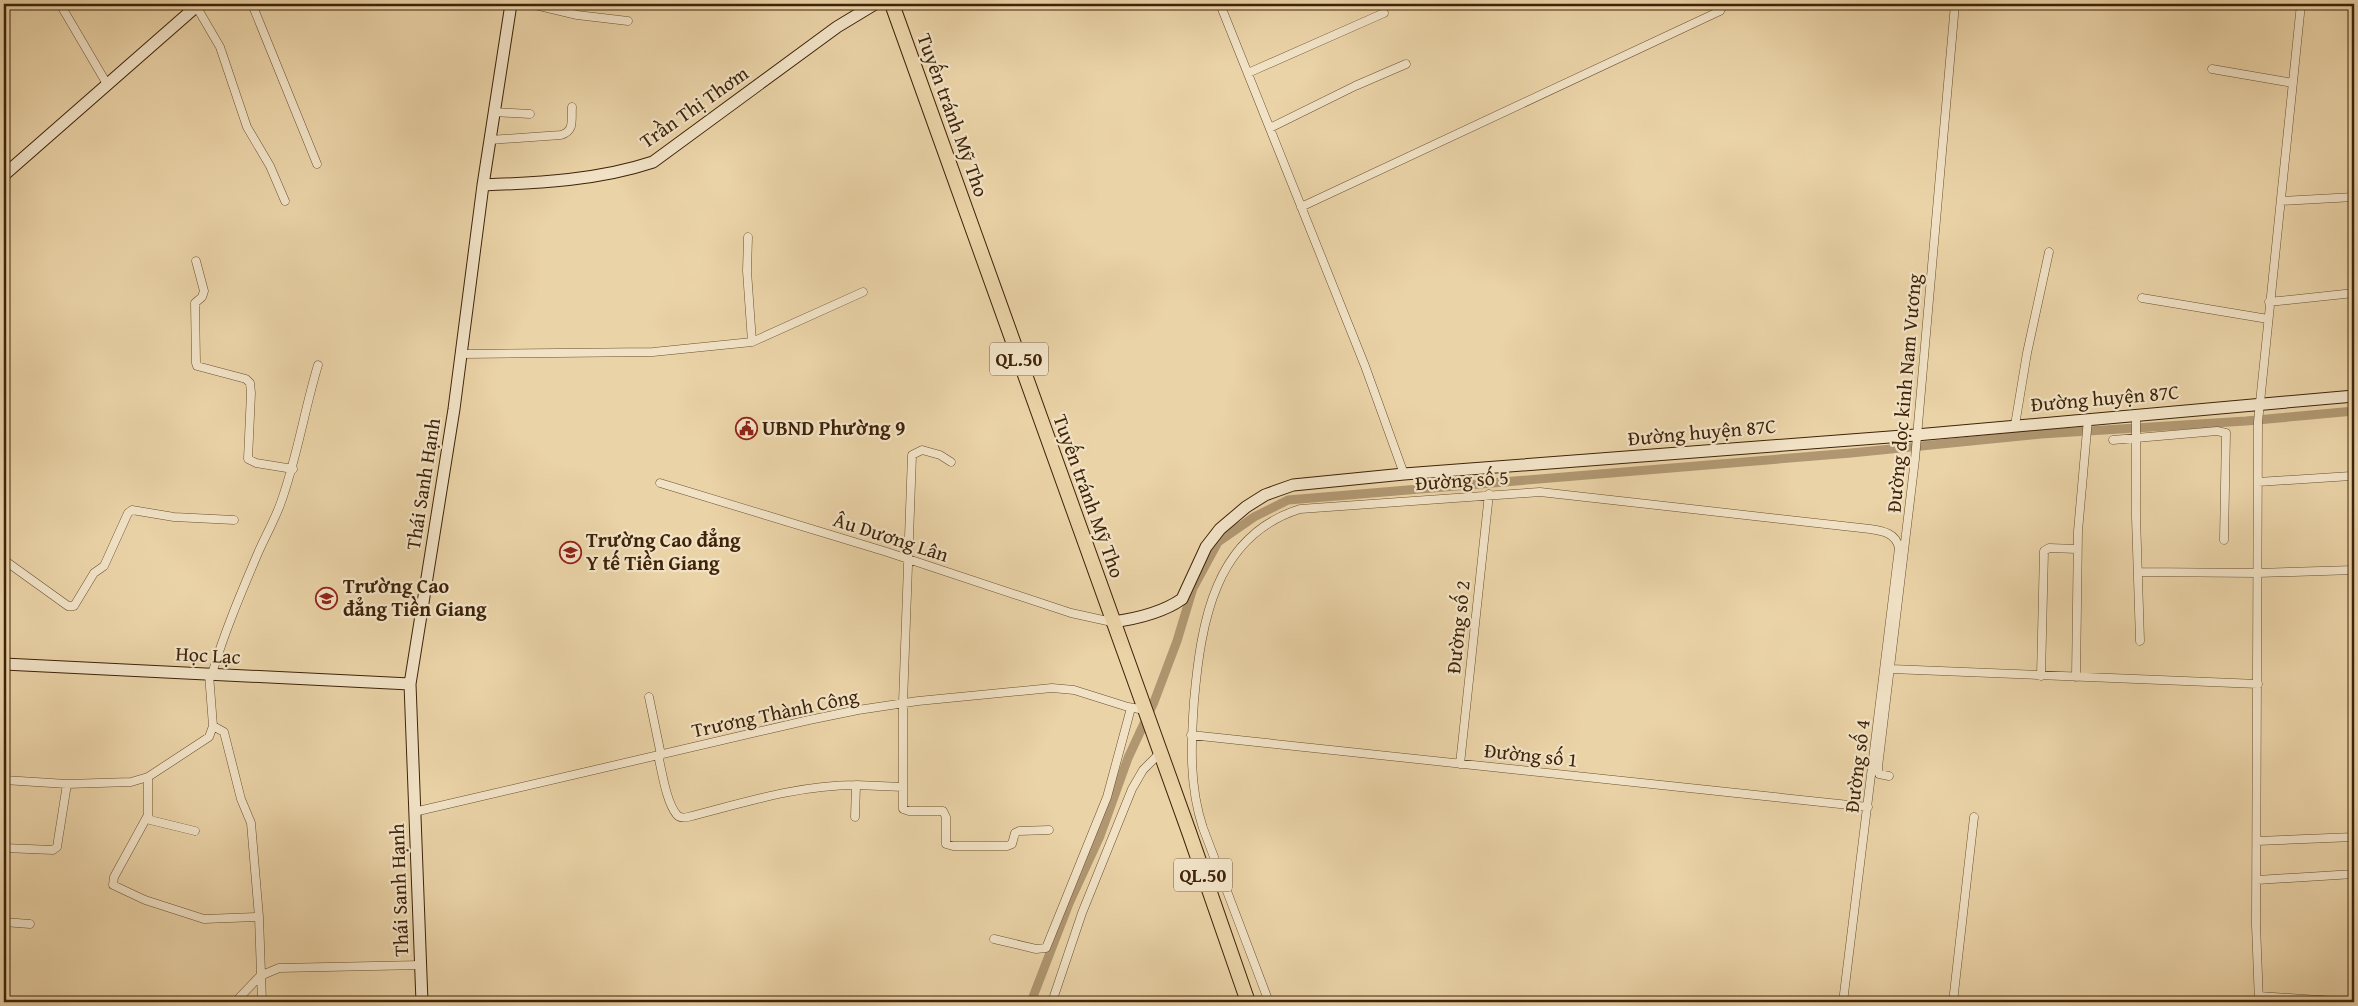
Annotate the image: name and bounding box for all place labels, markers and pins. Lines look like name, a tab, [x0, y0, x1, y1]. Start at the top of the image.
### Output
place label: UBND Phường 9	[762, 413, 905, 442]
public building icon: UBND Phường 9	[734, 416, 758, 440]
place label: Trường Cao đẳng Y tế Tiền Giang	[586, 525, 741, 577]
school or university icon: Trường Cao đẳng Y tế Tiền Giang	[558, 540, 582, 564]
place label: Trường Cao đẳng Tiền Giang	[343, 571, 487, 623]
school or university icon: Trường Cao đẳng Tiền Giang	[315, 586, 339, 610]

